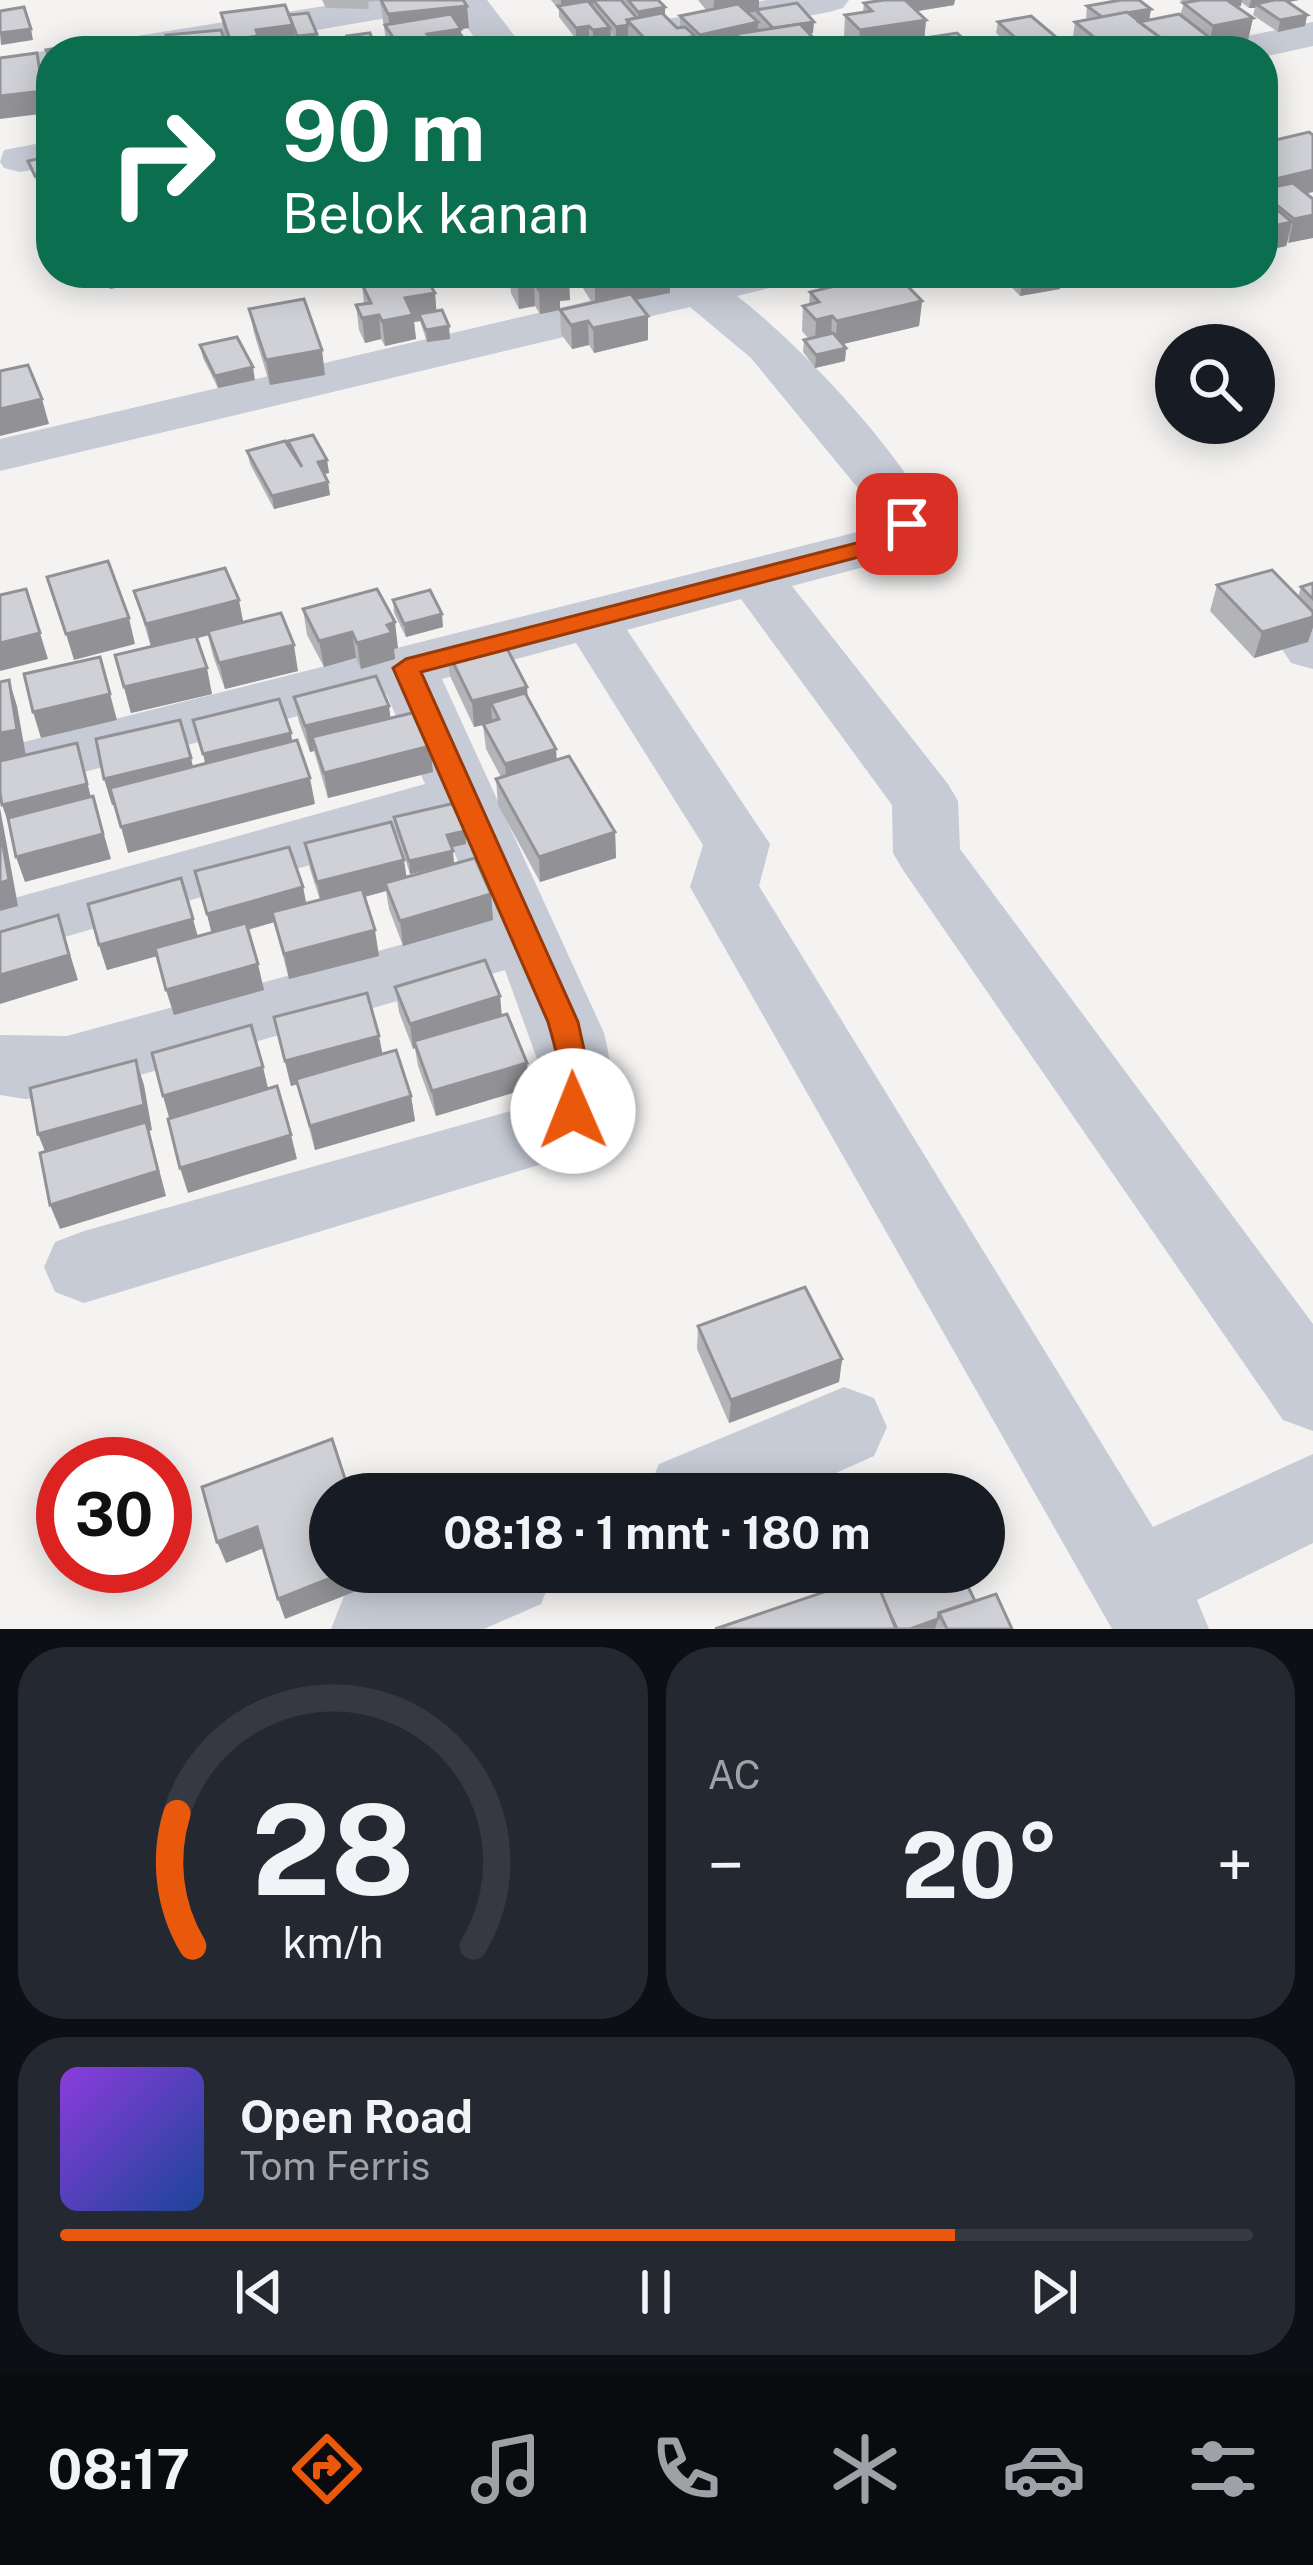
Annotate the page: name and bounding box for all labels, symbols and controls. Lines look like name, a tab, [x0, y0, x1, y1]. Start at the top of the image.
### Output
text: 90 m	[282, 81, 485, 180]
icon: right	[84, 84, 240, 240]
text: Belok kanan	[282, 182, 590, 245]
map controls	[1155, 324, 1275, 444]
button: search	[1155, 324, 1275, 444]
pin	[856, 473, 958, 575]
icon: arrive	[874, 491, 940, 557]
position arrow	[510, 1048, 636, 1174]
speed limit sign: 30	[36, 1437, 192, 1593]
text: 08:18 · 1 mnt · 180 m	[443, 1506, 871, 1559]
text: AC	[708, 1752, 761, 1798]
text: 28	[251, 1776, 414, 1923]
text: 20°	[901, 1812, 1059, 1918]
text: −	[708, 1826, 744, 1904]
text: +	[1216, 1826, 1253, 1904]
text: km/h	[282, 1917, 383, 1968]
text: Open Road	[240, 2090, 473, 2143]
text: Tom Ferris	[240, 2143, 430, 2189]
icon: previous	[226, 2259, 292, 2325]
icon: pause	[623, 2259, 689, 2325]
icon: next	[1021, 2259, 1087, 2325]
icon: directions	[285, 2427, 369, 2511]
icon: music	[464, 2427, 548, 2511]
icon: phone	[644, 2427, 728, 2511]
icon: climate	[823, 2427, 907, 2511]
icon: car	[1002, 2427, 1086, 2511]
icon: filters	[1181, 2427, 1265, 2511]
text: 08:17	[48, 2438, 190, 2501]

